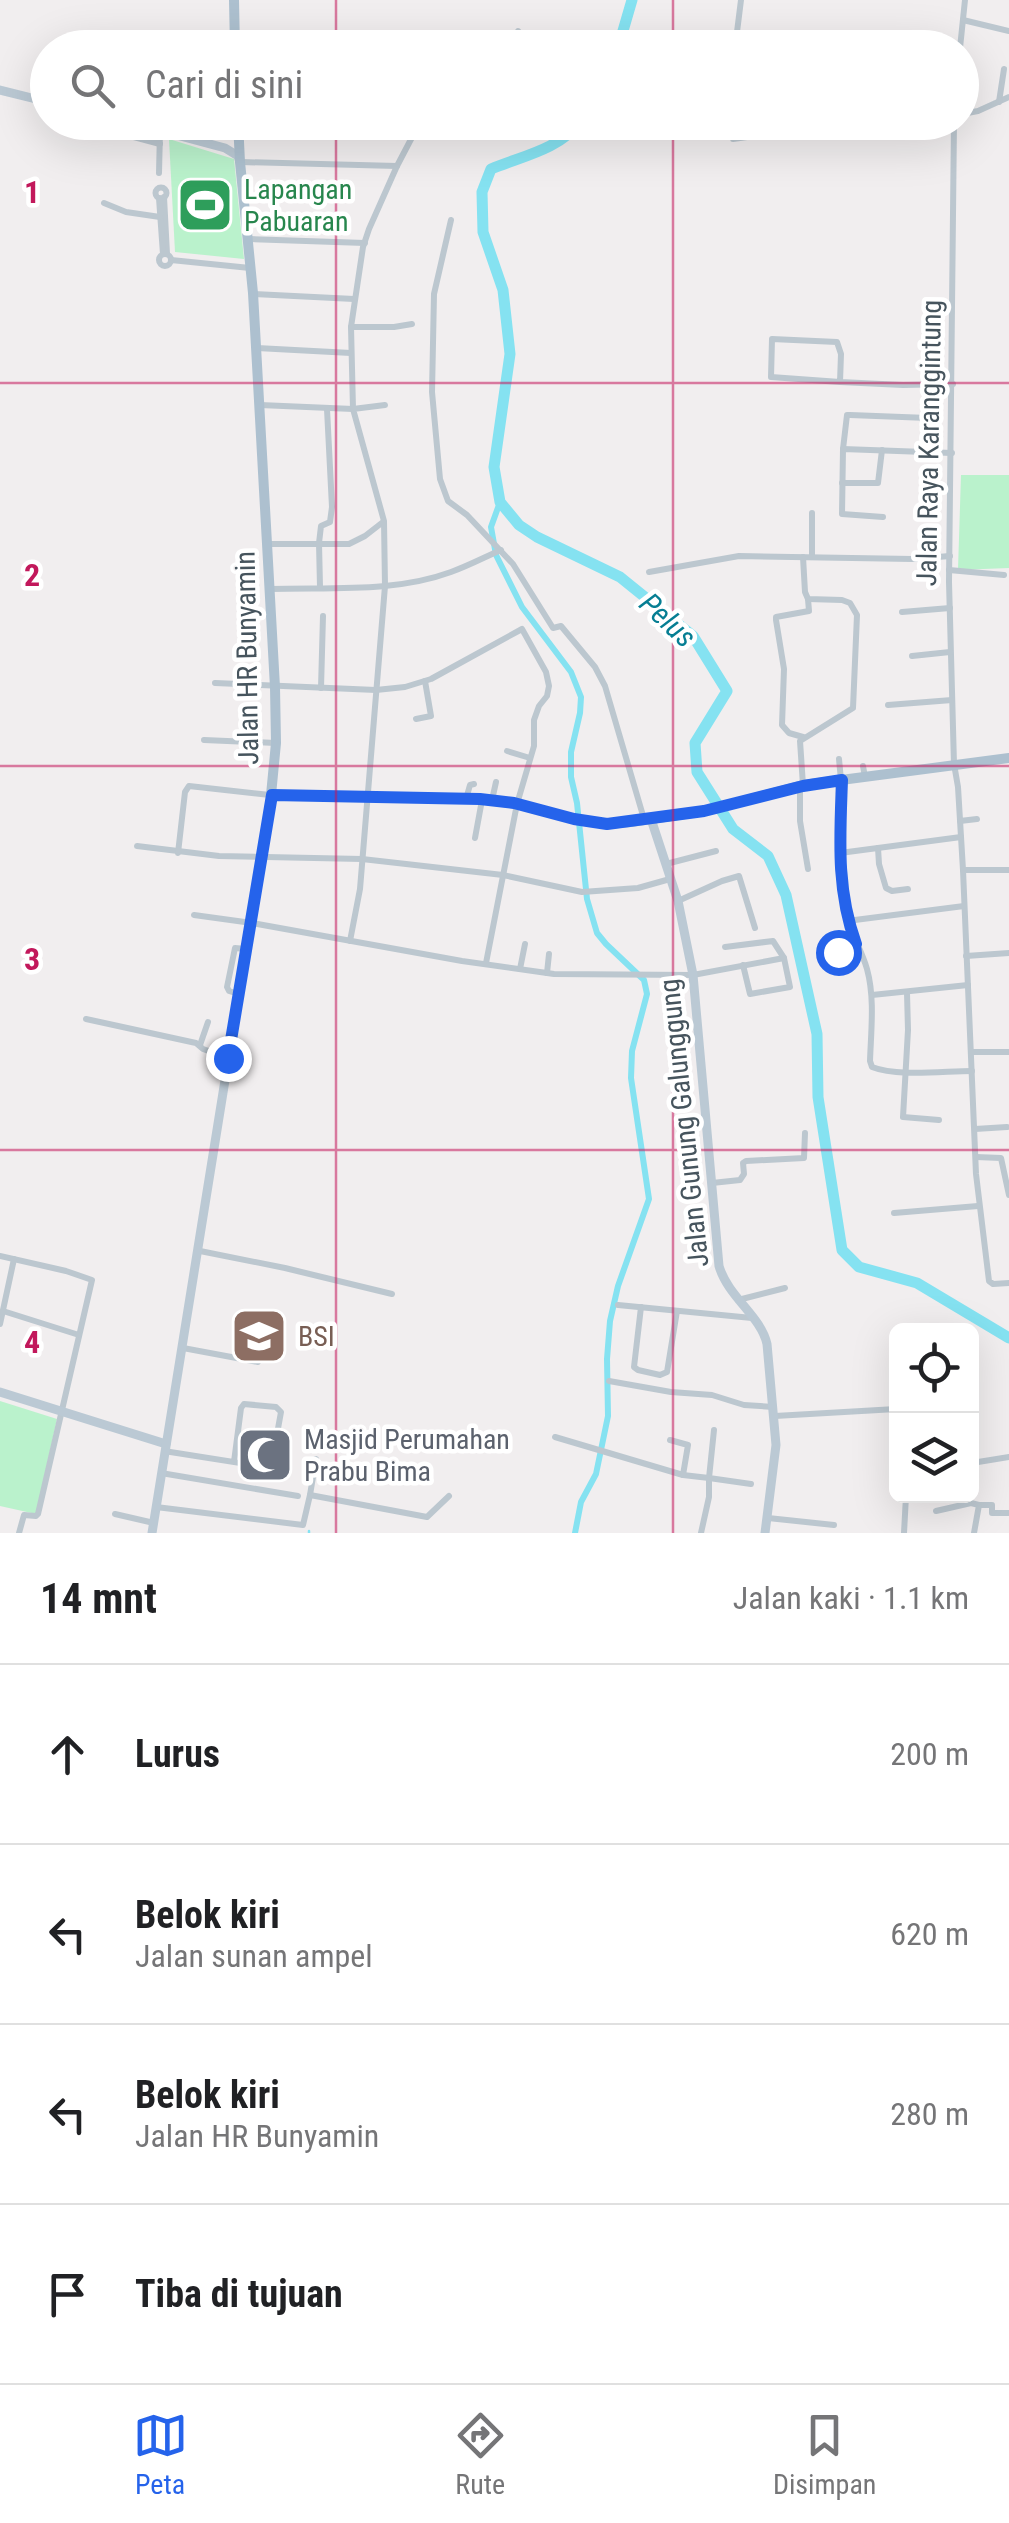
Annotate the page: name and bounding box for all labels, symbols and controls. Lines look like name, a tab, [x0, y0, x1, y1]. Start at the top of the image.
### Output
search box	[30, 30, 979, 140]
icon: search	[65, 58, 120, 113]
text: Cari di sini	[145, 63, 303, 107]
text: 1	[24, 173, 40, 211]
place label: Lapangan Pabuaran	[244, 173, 352, 238]
sports icon: Lapangan Pabuaran	[175, 175, 235, 235]
street label: Jalan Raya Karanggintung	[910, 299, 948, 587]
street label: Jalan HR Bunyamin	[229, 551, 265, 765]
text: 2	[24, 556, 40, 594]
water label: Pelus	[633, 586, 703, 654]
route start	[816, 930, 862, 976]
text: 3	[24, 940, 40, 978]
street label: Jalan Gunung Galunggung	[652, 977, 716, 1269]
route end	[206, 1036, 252, 1082]
school or university icon: BSI	[229, 1306, 289, 1366]
place label: BSI	[298, 1320, 335, 1353]
text: 4	[24, 1323, 40, 1361]
map controls	[889, 1323, 979, 1503]
button: locate	[889, 1323, 979, 1413]
button: layers	[889, 1413, 979, 1503]
place label: Masjid Perumahan Prabu Bima	[304, 1423, 510, 1488]
mosque icon: Masjid Perumahan Prabu Bima	[235, 1425, 295, 1485]
text: 14 mnt	[40, 1574, 157, 1623]
text: Jalan kaki · 1.1 km	[733, 1579, 969, 1617]
icon: ahead	[40, 1727, 95, 1782]
text: Lurus	[135, 1732, 220, 1776]
text: 200 m	[890, 1735, 969, 1773]
text: Belok kiri	[135, 1893, 280, 1937]
icon: left	[40, 1907, 95, 1962]
text: 620 m	[890, 1915, 969, 1953]
text: Jalan sunan ampel	[135, 1937, 373, 1975]
text: Belok kiri	[135, 2073, 280, 2117]
icon: left	[40, 2087, 95, 2142]
text: 280 m	[890, 2095, 969, 2133]
text: Jalan HR Bunyamin	[135, 2117, 379, 2155]
icon: arrive	[40, 2267, 95, 2322]
text: Tiba di tujuan	[135, 2272, 343, 2316]
tab: Peta	[133, 2408, 188, 2501]
tab: Rute	[453, 2408, 508, 2501]
tab: Disimpan	[773, 2408, 876, 2501]

